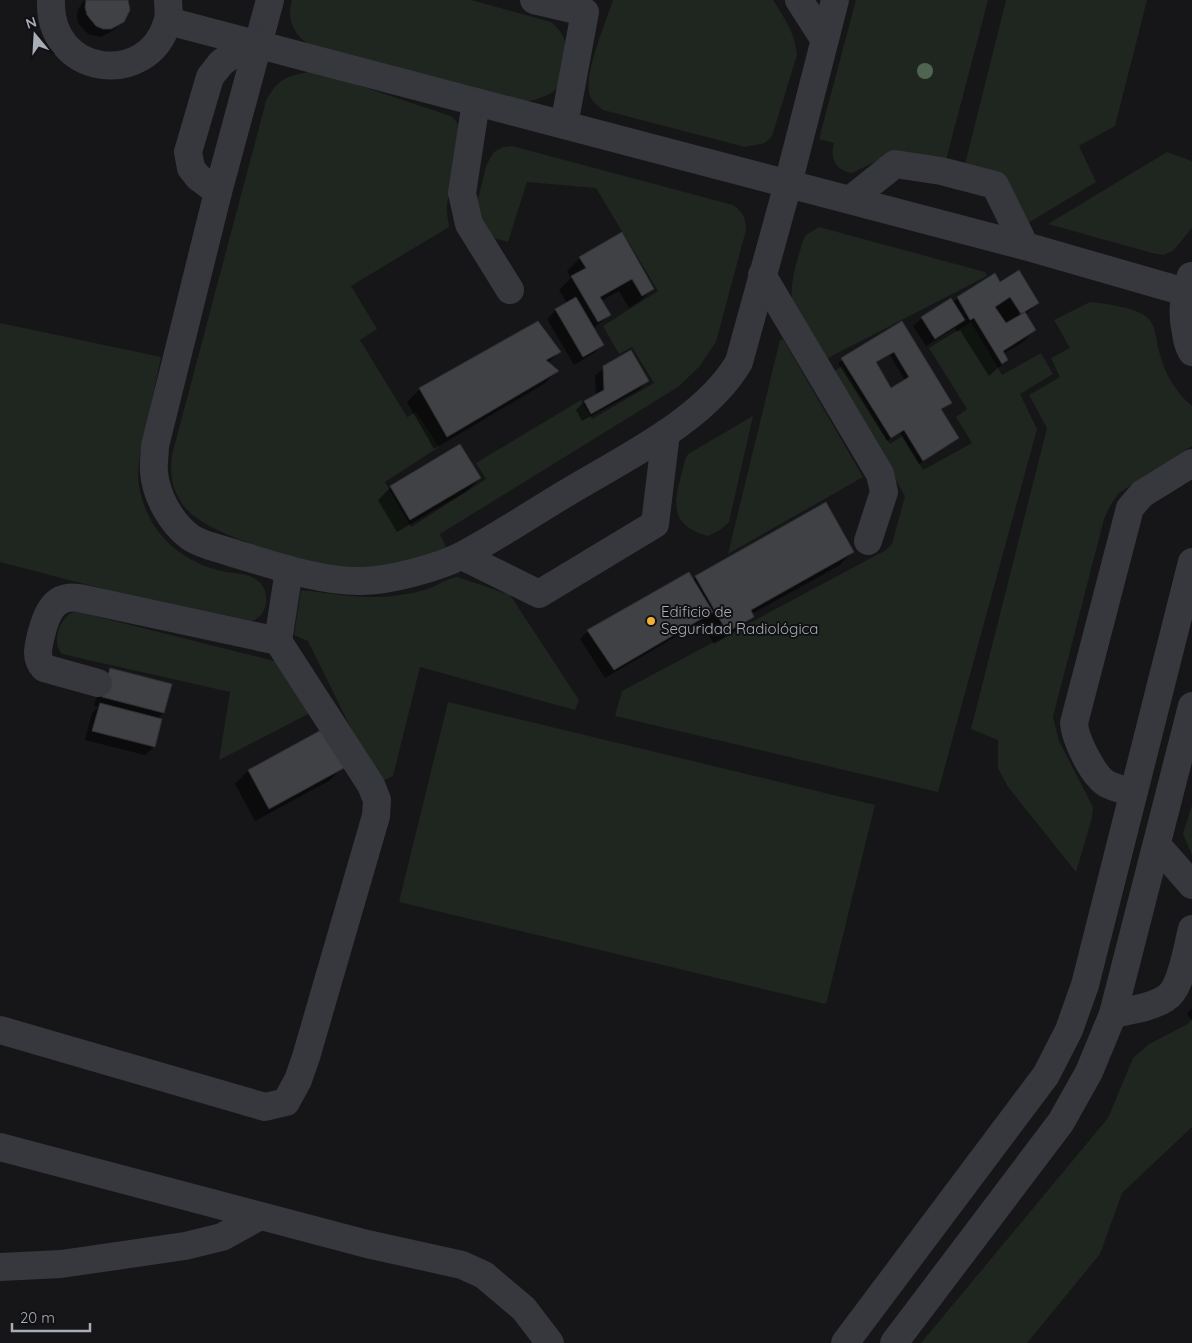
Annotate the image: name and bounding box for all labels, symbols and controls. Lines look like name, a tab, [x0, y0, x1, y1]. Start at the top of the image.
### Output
north arrow	[10, 10, 60, 60]
text: N	[23, 12, 39, 33]
place label: Edificio de Seguridad Radiológica	[661, 602, 818, 638]
marker: Edificio de Seguridad Radiológica	[645, 615, 657, 627]
scale bar	[12, 1300, 90, 1332]
text: 20 m	[20, 1308, 55, 1327]

